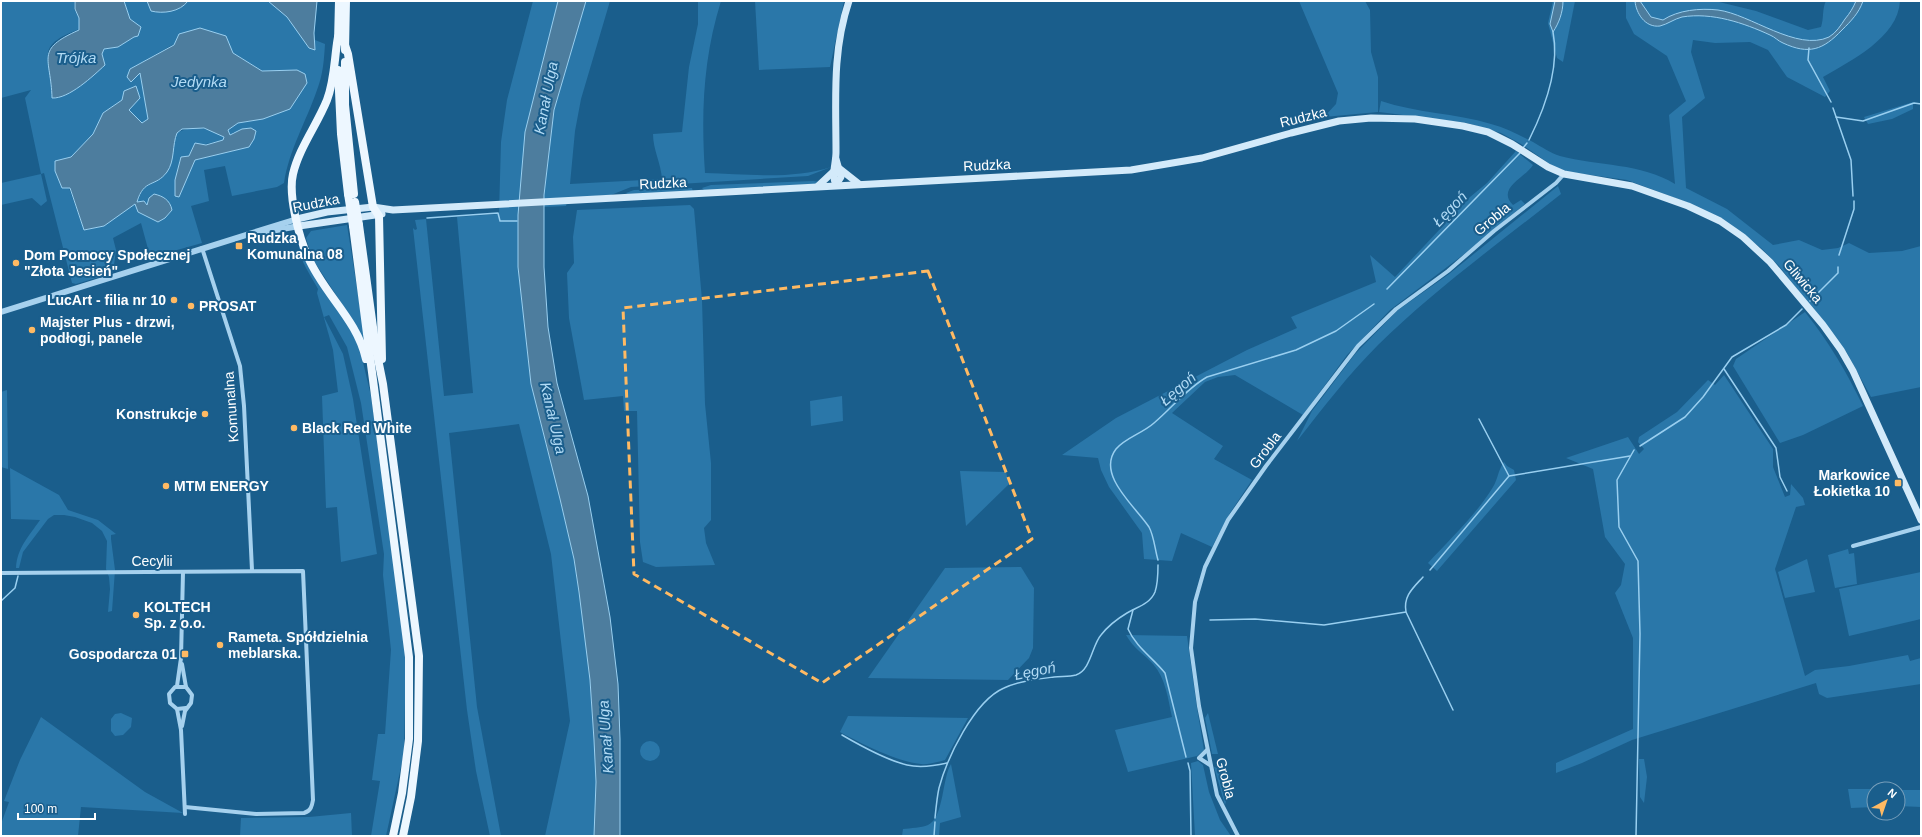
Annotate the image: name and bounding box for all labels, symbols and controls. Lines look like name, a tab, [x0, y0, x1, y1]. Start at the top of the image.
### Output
water label: Trójka	[56, 49, 96, 66]
water label: Kanał Ulga	[530, 60, 561, 136]
water label: Jedynka	[170, 73, 227, 90]
street label: Rudzka	[1278, 103, 1328, 131]
street label: Rudzka	[963, 156, 1011, 174]
street label: Rudzka	[639, 174, 687, 192]
water label: Łęgoń	[1429, 188, 1470, 230]
street label: Rudzka	[291, 191, 341, 215]
street label: Grobla	[1471, 199, 1513, 239]
place label: Rudzka Komunalna 08	[247, 230, 343, 262]
marker: Rudzka Komunalna 08	[234, 241, 244, 251]
place label: Dom Pomocy Społecznej "Złota Jesień"	[24, 247, 190, 279]
street label: Gliwicka	[1780, 256, 1826, 306]
marker: Dom Pomocy Społecznej "Złota Jesień"	[11, 258, 21, 268]
place label: LucArt - filia nr 10	[47, 292, 166, 308]
marker: LucArt - filia nr 10	[169, 295, 179, 305]
place label: PROSAT	[199, 298, 257, 314]
marker: PROSAT	[186, 301, 196, 311]
place label: Majster Plus - drzwi, podłogi, panele	[40, 314, 175, 346]
marker: Majster Plus - drzwi, podłogi, panele	[27, 325, 37, 335]
water label: Łęgoń	[1156, 369, 1199, 409]
street label: Komunalna	[221, 371, 241, 443]
water label: Kanał Ulga	[537, 380, 570, 456]
place label: Konstrukcje	[116, 406, 197, 422]
marker: Konstrukcje	[200, 409, 210, 419]
place label: Black Red White	[302, 420, 412, 436]
marker: Black Red White	[289, 423, 299, 433]
street label: Grobla	[1246, 428, 1284, 472]
place label: Markowice Łokietka 10	[1814, 467, 1890, 499]
place label: MTM ENERGY	[174, 478, 270, 494]
marker: Markowice Łokietka 10	[1893, 478, 1903, 488]
marker: MTM ENERGY	[161, 481, 171, 491]
street label: Cecylii	[131, 553, 173, 569]
place label: KOLTECH Sp. z o.o.	[144, 599, 211, 631]
marker: KOLTECH Sp. z o.o.	[131, 610, 141, 620]
place label: Rameta. Spółdzielnia meblarska.	[228, 629, 368, 661]
marker: Rameta. Spółdzielnia meblarska.	[215, 640, 225, 650]
place label: Gospodarcza 01	[69, 646, 177, 662]
marker: Gospodarcza 01	[180, 649, 190, 659]
water label: Łęgoń	[1013, 658, 1057, 683]
water label: Kanał Ulga	[594, 700, 617, 774]
street label: Grobla	[1213, 756, 1239, 801]
north arrow	[1866, 781, 1906, 821]
text: N	[1886, 786, 1899, 801]
scale bar	[18, 795, 95, 821]
text: 100 m	[24, 802, 57, 816]

